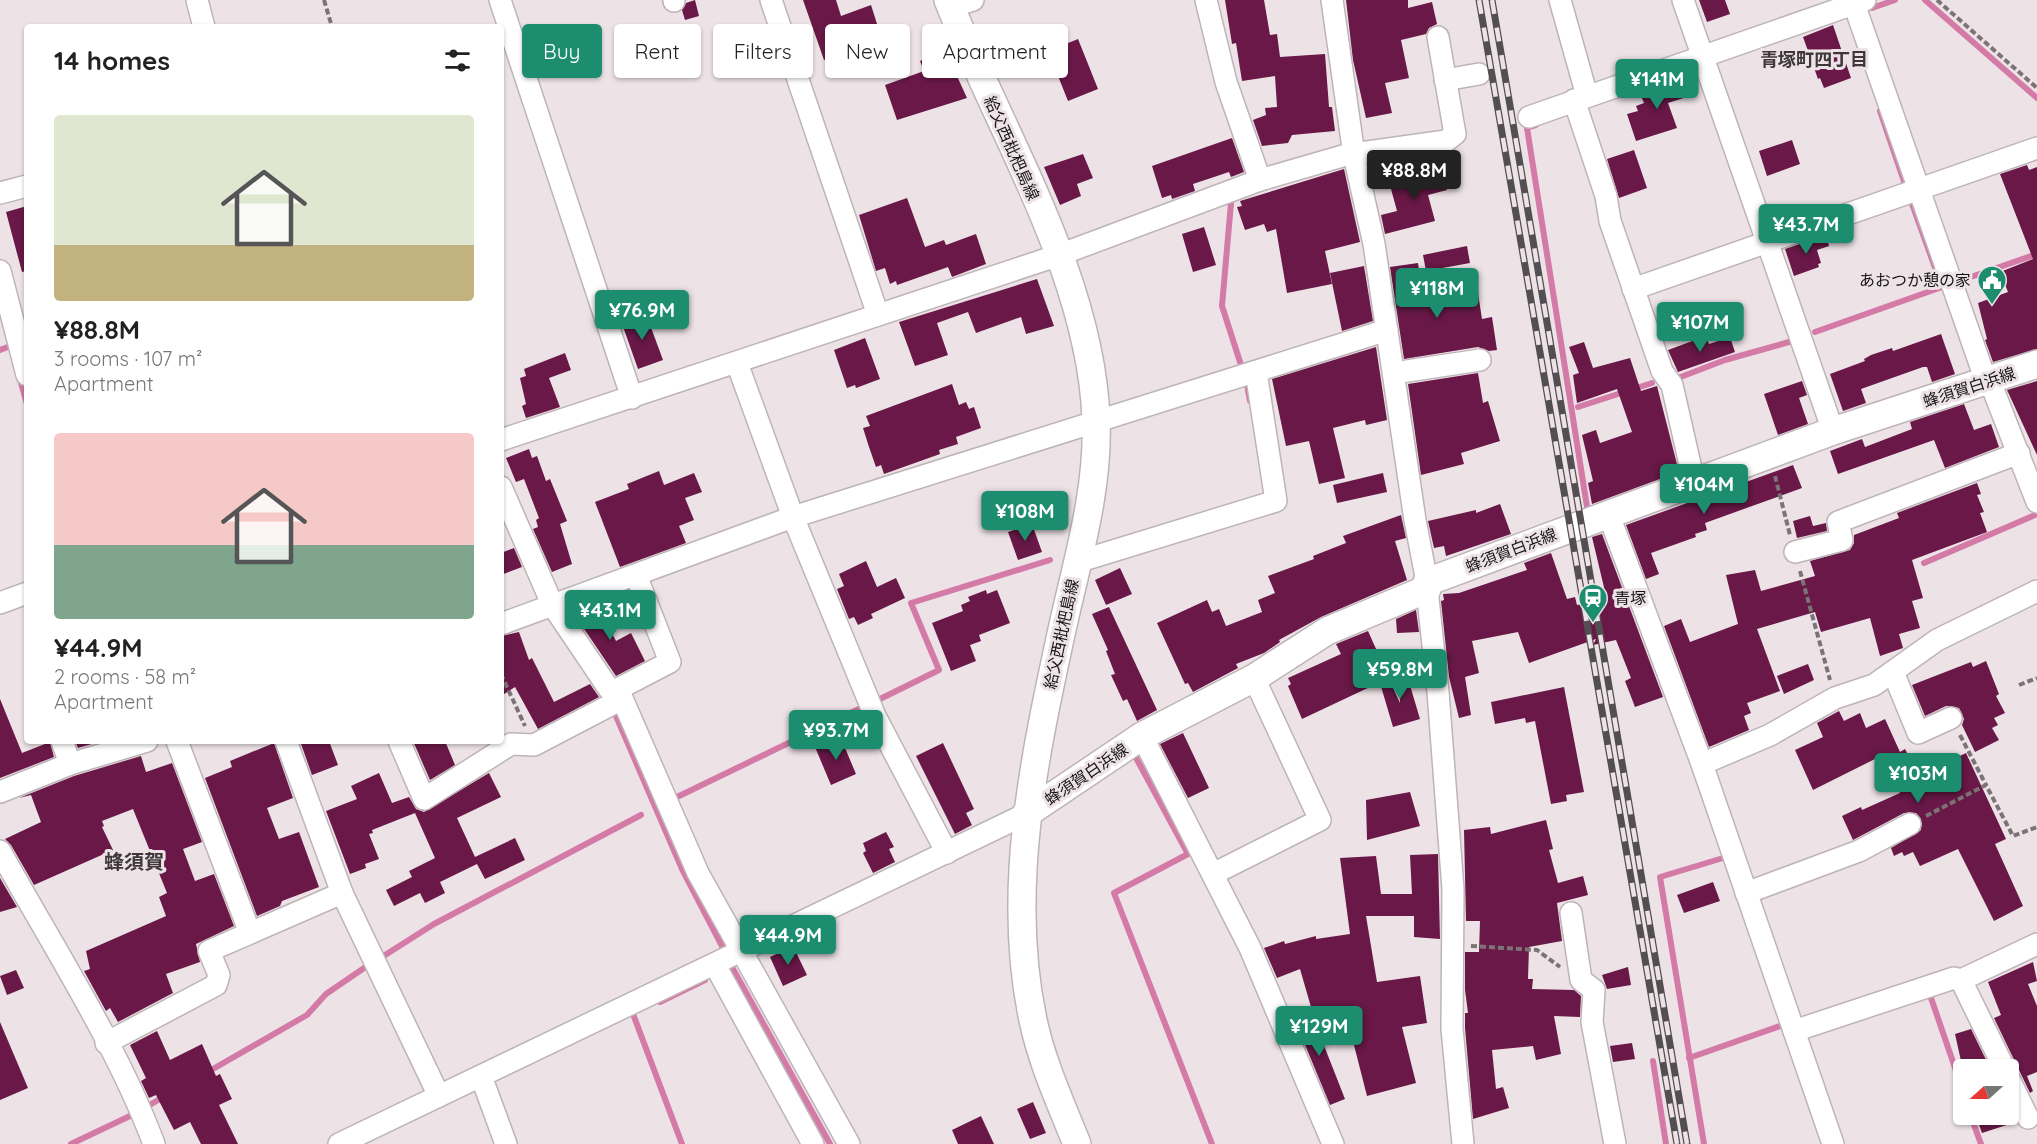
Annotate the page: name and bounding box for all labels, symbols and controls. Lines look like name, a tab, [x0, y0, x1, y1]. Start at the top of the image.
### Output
chip: Buy	[522, 24, 602, 78]
chip: Rent	[614, 24, 701, 78]
chip: Filters	[713, 24, 813, 78]
chip: New	[825, 24, 910, 78]
chip: Apartment	[922, 24, 1068, 78]
text: 14 homes	[54, 44, 170, 77]
icon: filters	[441, 44, 474, 77]
district label: 青塚町四丁目	[1760, 48, 1868, 71]
pin: ¥141M	[1615, 59, 1699, 110]
text: ¥141M	[1629, 66, 1685, 91]
street label: 給父西枇杷島線	[980, 93, 1044, 203]
pin: ¥88.8M	[1365, 150, 1463, 201]
icon: home	[210, 154, 318, 262]
text: ¥88.8M	[1381, 157, 1447, 182]
pin: ¥43.7M	[1757, 204, 1855, 255]
text: ¥43.7M	[1773, 211, 1839, 236]
public building icon: あおつか憩の家	[1976, 264, 2008, 306]
pin: ¥118M	[1395, 268, 1479, 319]
place label: あおつか憩の家	[1859, 270, 1971, 290]
text: ¥118M	[1410, 275, 1464, 300]
pin: ¥76.9M	[593, 290, 691, 341]
text: ¥76.9M	[609, 297, 675, 322]
pin: ¥107M	[1658, 302, 1742, 353]
text: ¥107M	[1671, 309, 1729, 334]
text: ¥88.8M	[54, 313, 140, 346]
text: 3 rooms · 107 m²	[54, 346, 202, 371]
street label: 蜂須賀白浜線	[1920, 363, 2018, 411]
text: Apartment	[54, 371, 154, 396]
pin: ¥104M	[1662, 464, 1746, 515]
text: ¥104M	[1674, 471, 1734, 496]
icon: home	[210, 472, 318, 580]
pin: ¥108M	[983, 491, 1067, 542]
text: ¥108M	[995, 498, 1055, 523]
street label: 蜂須賀白浜線	[1463, 523, 1559, 577]
street label: 給父西枇杷島線	[1040, 577, 1082, 691]
station icon: 青塚	[1577, 582, 1609, 624]
place label: 青塚	[1614, 588, 1646, 608]
pin: ¥43.1M	[561, 590, 659, 641]
text: ¥43.1M	[579, 597, 641, 622]
text: ¥44.9M	[54, 631, 143, 664]
pin: ¥59.8M	[1351, 649, 1449, 700]
text: ¥59.8M	[1367, 656, 1433, 681]
text: 2 rooms · 58 m²	[54, 664, 196, 689]
text: Apartment	[54, 689, 154, 714]
pin: ¥93.7M	[787, 710, 885, 761]
text: ¥93.7M	[803, 717, 869, 742]
street label: 蜂須賀白浜線	[1041, 739, 1131, 809]
pin: ¥103M	[1876, 753, 1960, 804]
text: ¥103M	[1888, 760, 1948, 785]
district label: 蜂須賀	[104, 849, 164, 874]
pin: ¥44.9M	[739, 915, 837, 966]
text: ¥44.9M	[754, 922, 822, 947]
pin: ¥129M	[1277, 1006, 1361, 1057]
text: ¥129M	[1290, 1013, 1348, 1038]
north arrow	[1953, 1059, 2019, 1125]
map controls	[1953, 1059, 2019, 1125]

